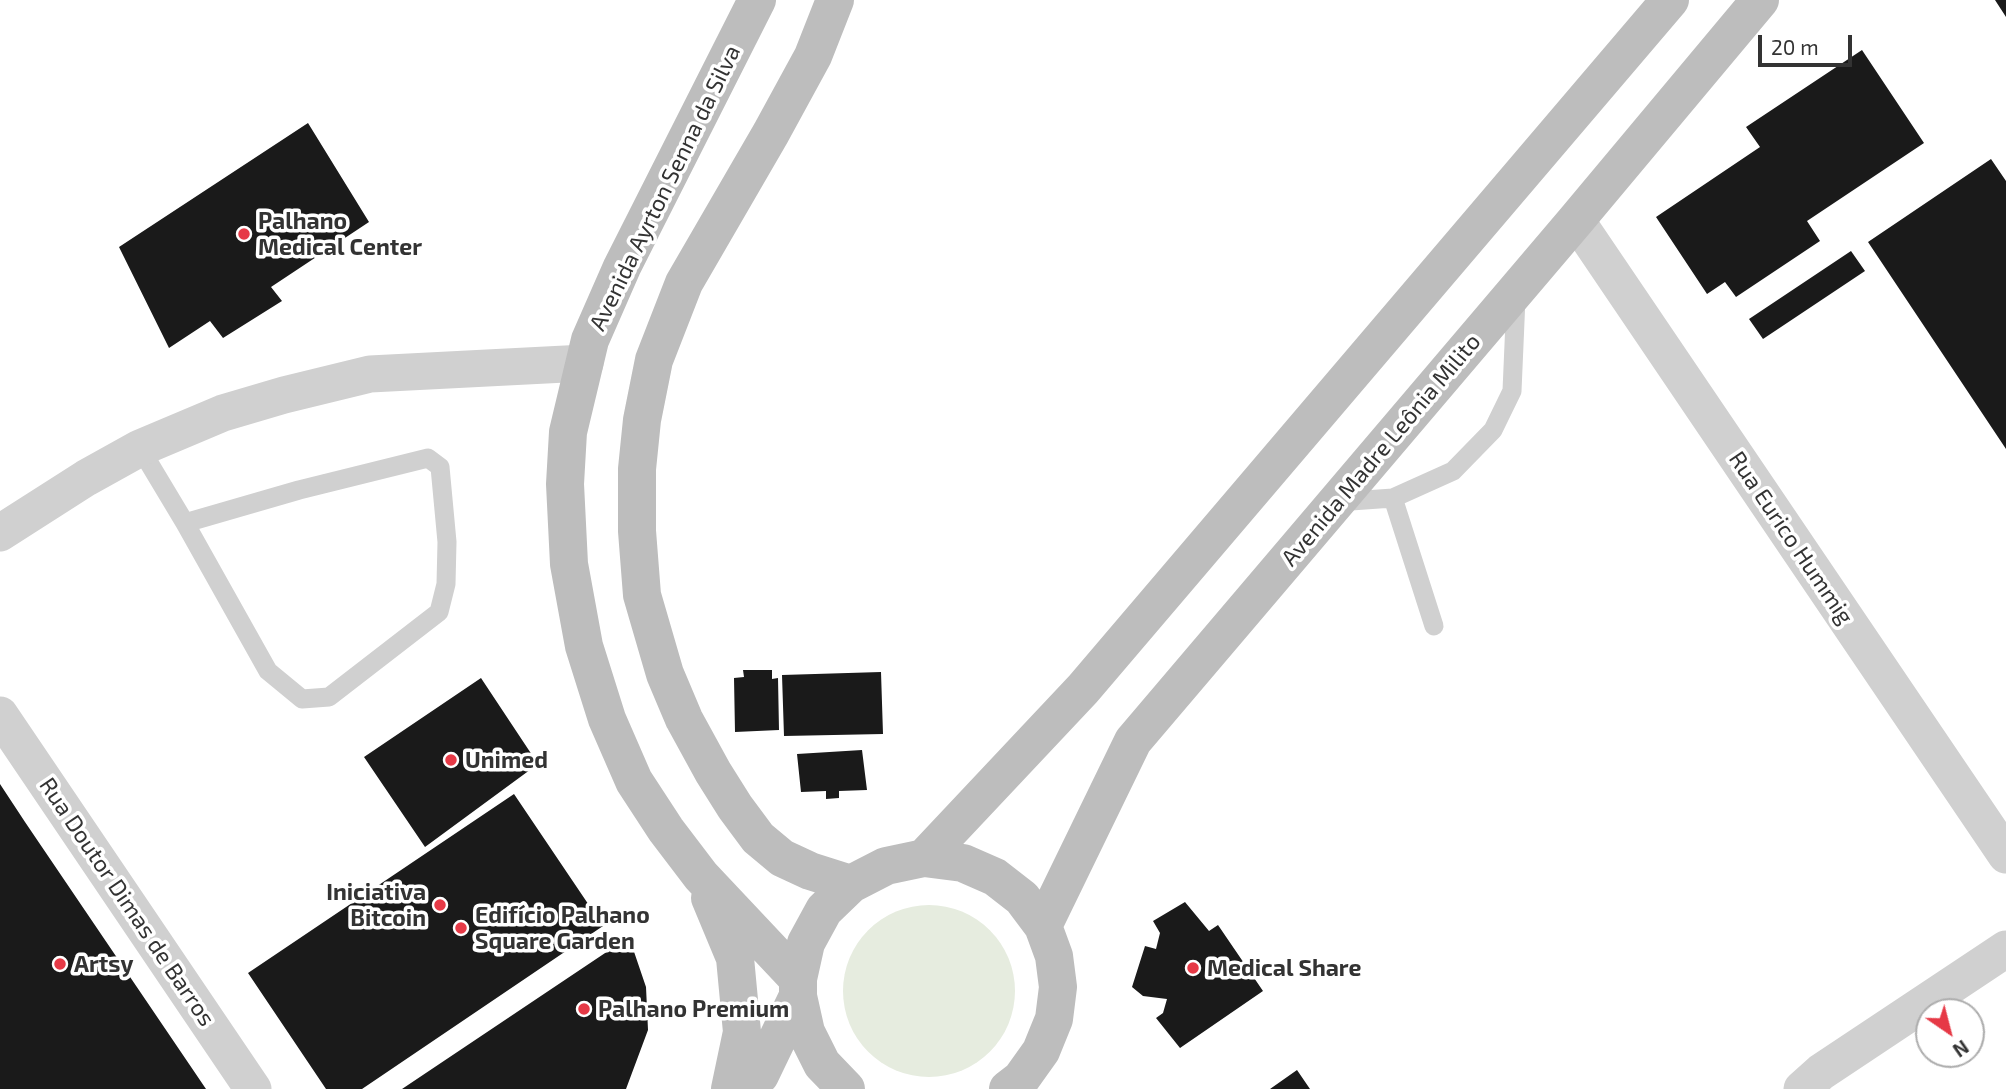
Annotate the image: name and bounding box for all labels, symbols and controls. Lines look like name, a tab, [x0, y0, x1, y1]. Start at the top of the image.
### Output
scale bar	[1761, 21, 1856, 65]
text: 20 m	[1771, 34, 1819, 59]
street label: Avenida Ayrton Senna da Silva	[584, 41, 746, 335]
place label: Palhano Medical Center	[258, 207, 422, 261]
marker: Palhano Medical Center	[236, 226, 252, 242]
street label: Avenida Madre Leônia Milito	[1276, 328, 1486, 572]
street label: Rua Eurico Hummig	[1723, 446, 1859, 630]
place label: Unimed	[465, 746, 548, 774]
marker: Unimed	[443, 752, 459, 768]
street label: Rua Doutor Dimas de Barros	[33, 773, 221, 1031]
place label: Iniciativa Bitcoin	[326, 878, 426, 932]
marker: Iniciativa Bitcoin	[432, 897, 448, 913]
place label: Edifício Palhano Square Garden	[475, 901, 650, 955]
marker: Edifício Palhano Square Garden	[453, 920, 469, 936]
place label: Artsy	[74, 950, 133, 978]
place label: Medical Share	[1207, 954, 1361, 982]
marker: Artsy	[52, 956, 68, 972]
marker: Medical Share	[1185, 960, 1201, 976]
place label: Palhano Premium	[598, 995, 789, 1023]
north arrow	[1915, 998, 1985, 1068]
marker: Palhano Premium	[576, 1001, 592, 1017]
text: N	[1949, 1036, 1973, 1062]

